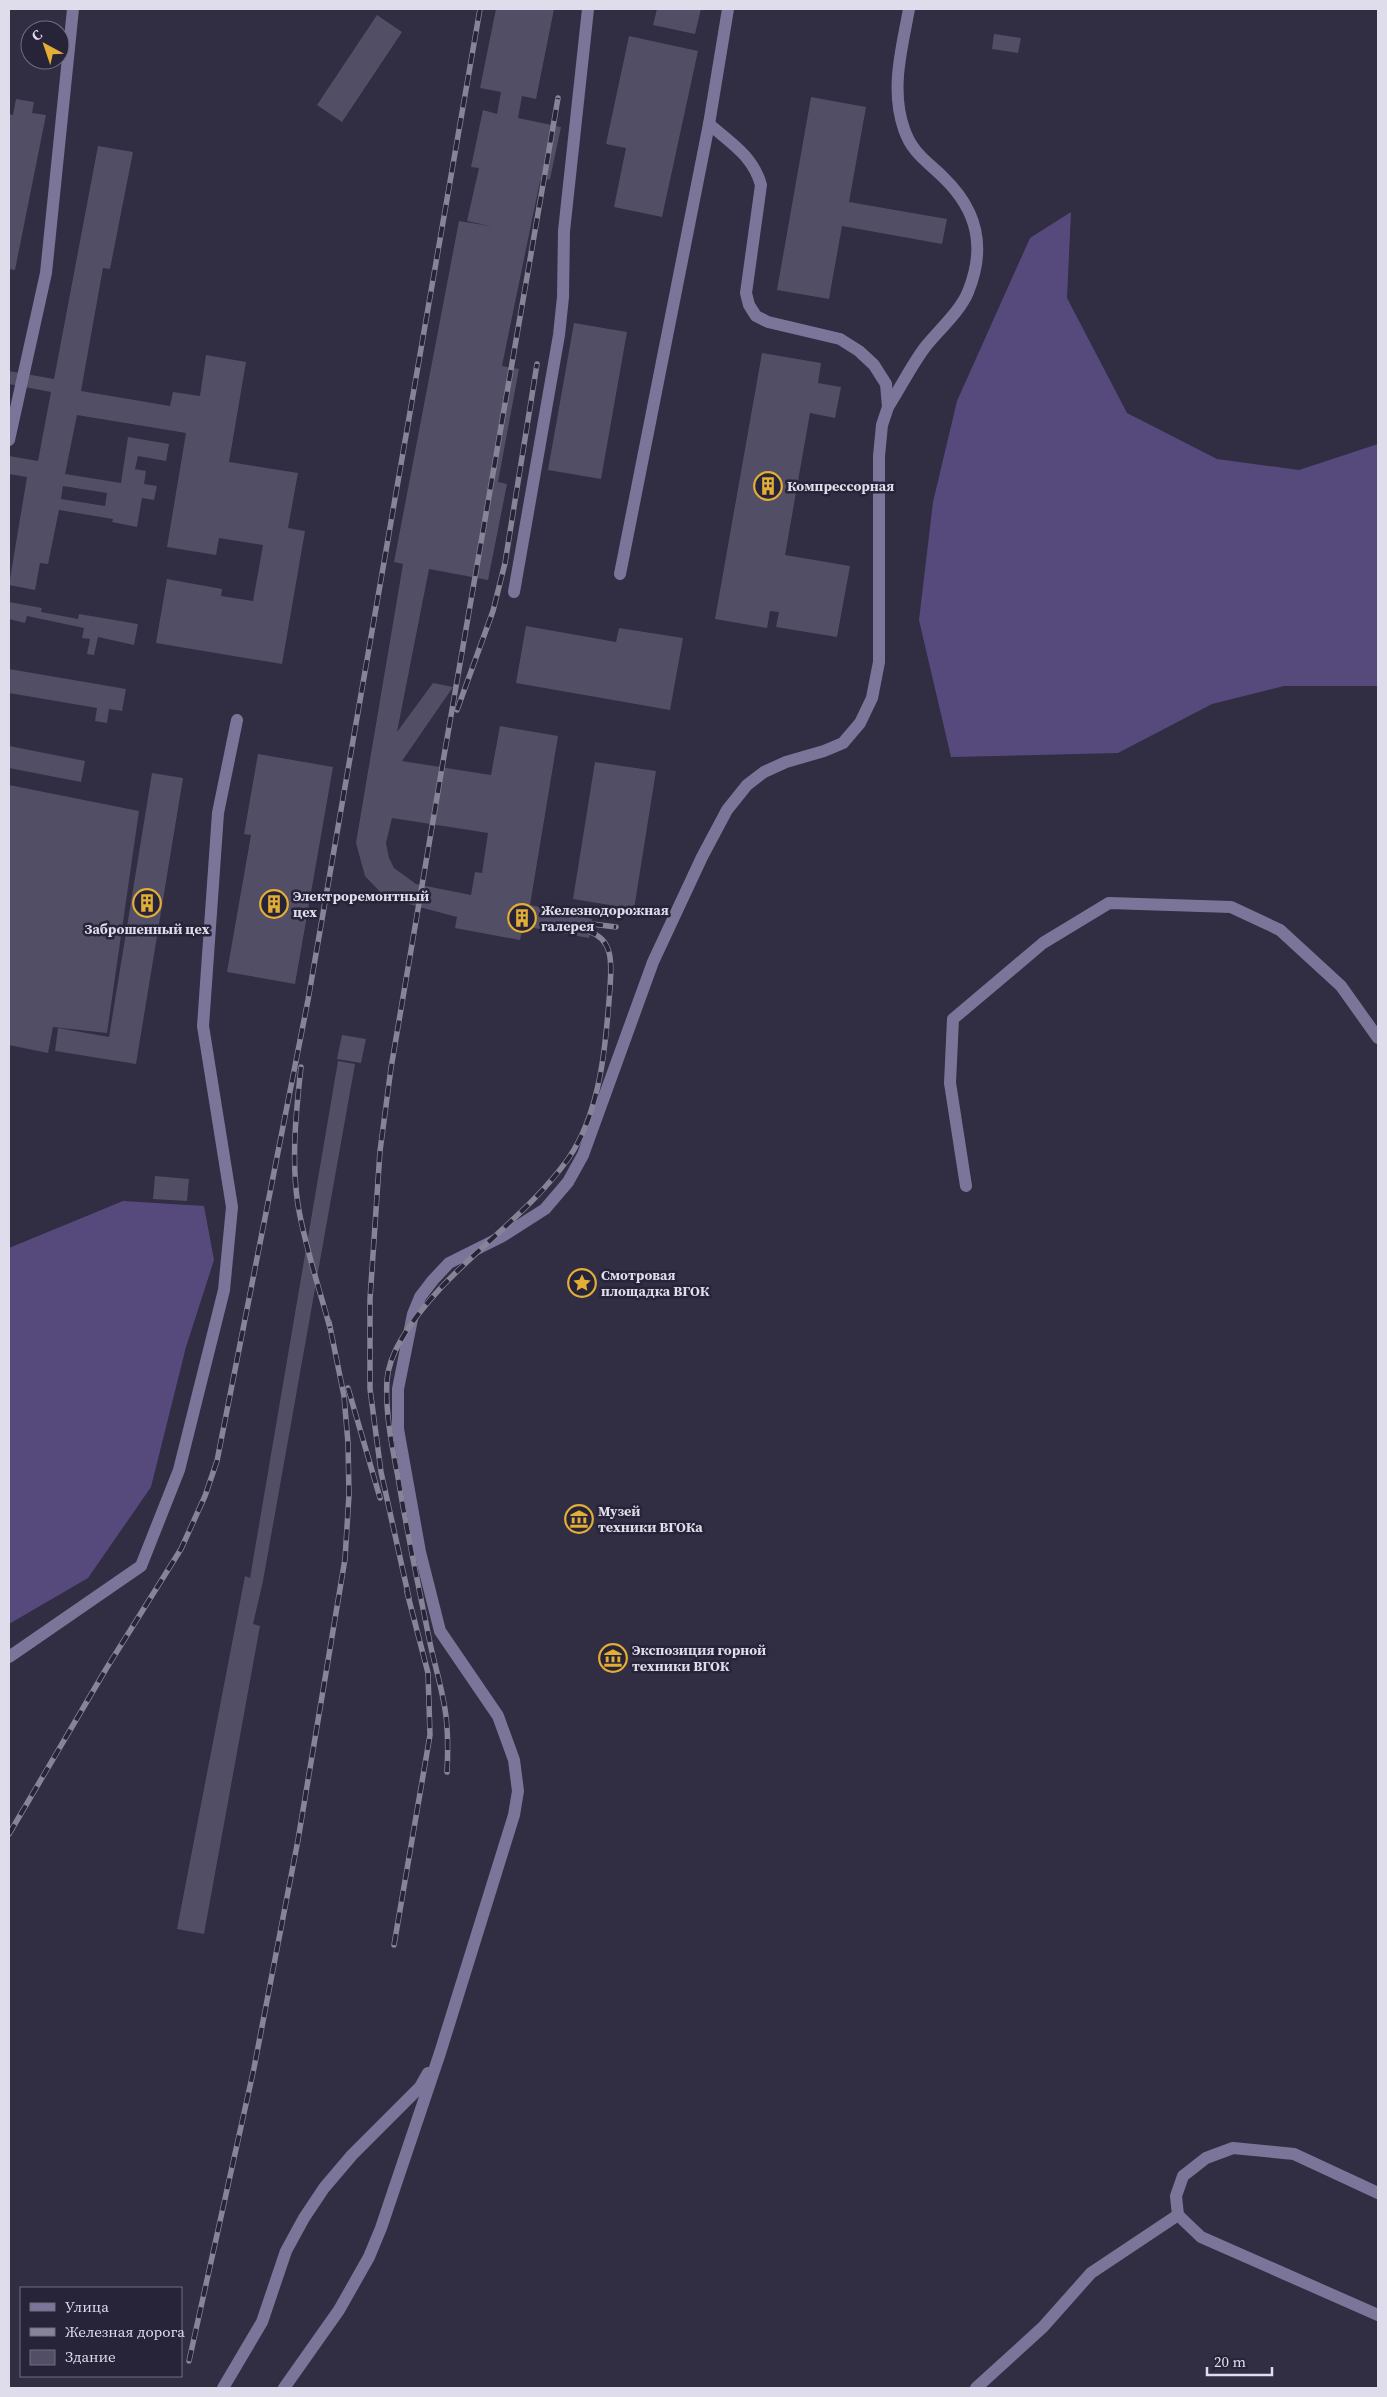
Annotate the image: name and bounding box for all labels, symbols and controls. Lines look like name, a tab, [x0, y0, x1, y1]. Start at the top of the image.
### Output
north arrow	[20, 20, 70, 70]
text: С	[27, 24, 47, 46]
building icon: Компрессорная	[753, 471, 783, 501]
place label: Компрессорная	[787, 476, 894, 496]
place label: Электроремонтный цех	[293, 886, 429, 922]
building icon: Заброшенный цех	[132, 888, 162, 918]
building icon: Электроремонтный цех	[259, 889, 289, 919]
place label: Железнодорожная галерея	[541, 900, 669, 936]
building icon: Железнодорожная галерея	[507, 903, 537, 933]
place label: Заброшенный цех	[85, 919, 210, 939]
place label: Смотровая площадка ВГОК	[601, 1265, 710, 1301]
place icon: Смотровая площадка ВГОК	[567, 1268, 597, 1298]
place label: Музей техники ВГОКа	[598, 1501, 703, 1537]
museum icon: Музей техники ВГОКа	[564, 1504, 594, 1534]
place label: Экспозиция горной техники ВГОК	[632, 1640, 766, 1676]
museum icon: Экспозиция горной техники ВГОК	[598, 1643, 628, 1673]
legend	[20, 2287, 182, 2377]
text: Улица	[65, 2296, 109, 2317]
text: Железная дорога	[65, 2321, 185, 2342]
scale bar	[1207, 2344, 1272, 2376]
text: Здание	[65, 2346, 116, 2367]
text: 20 m	[1214, 2351, 1246, 2372]

